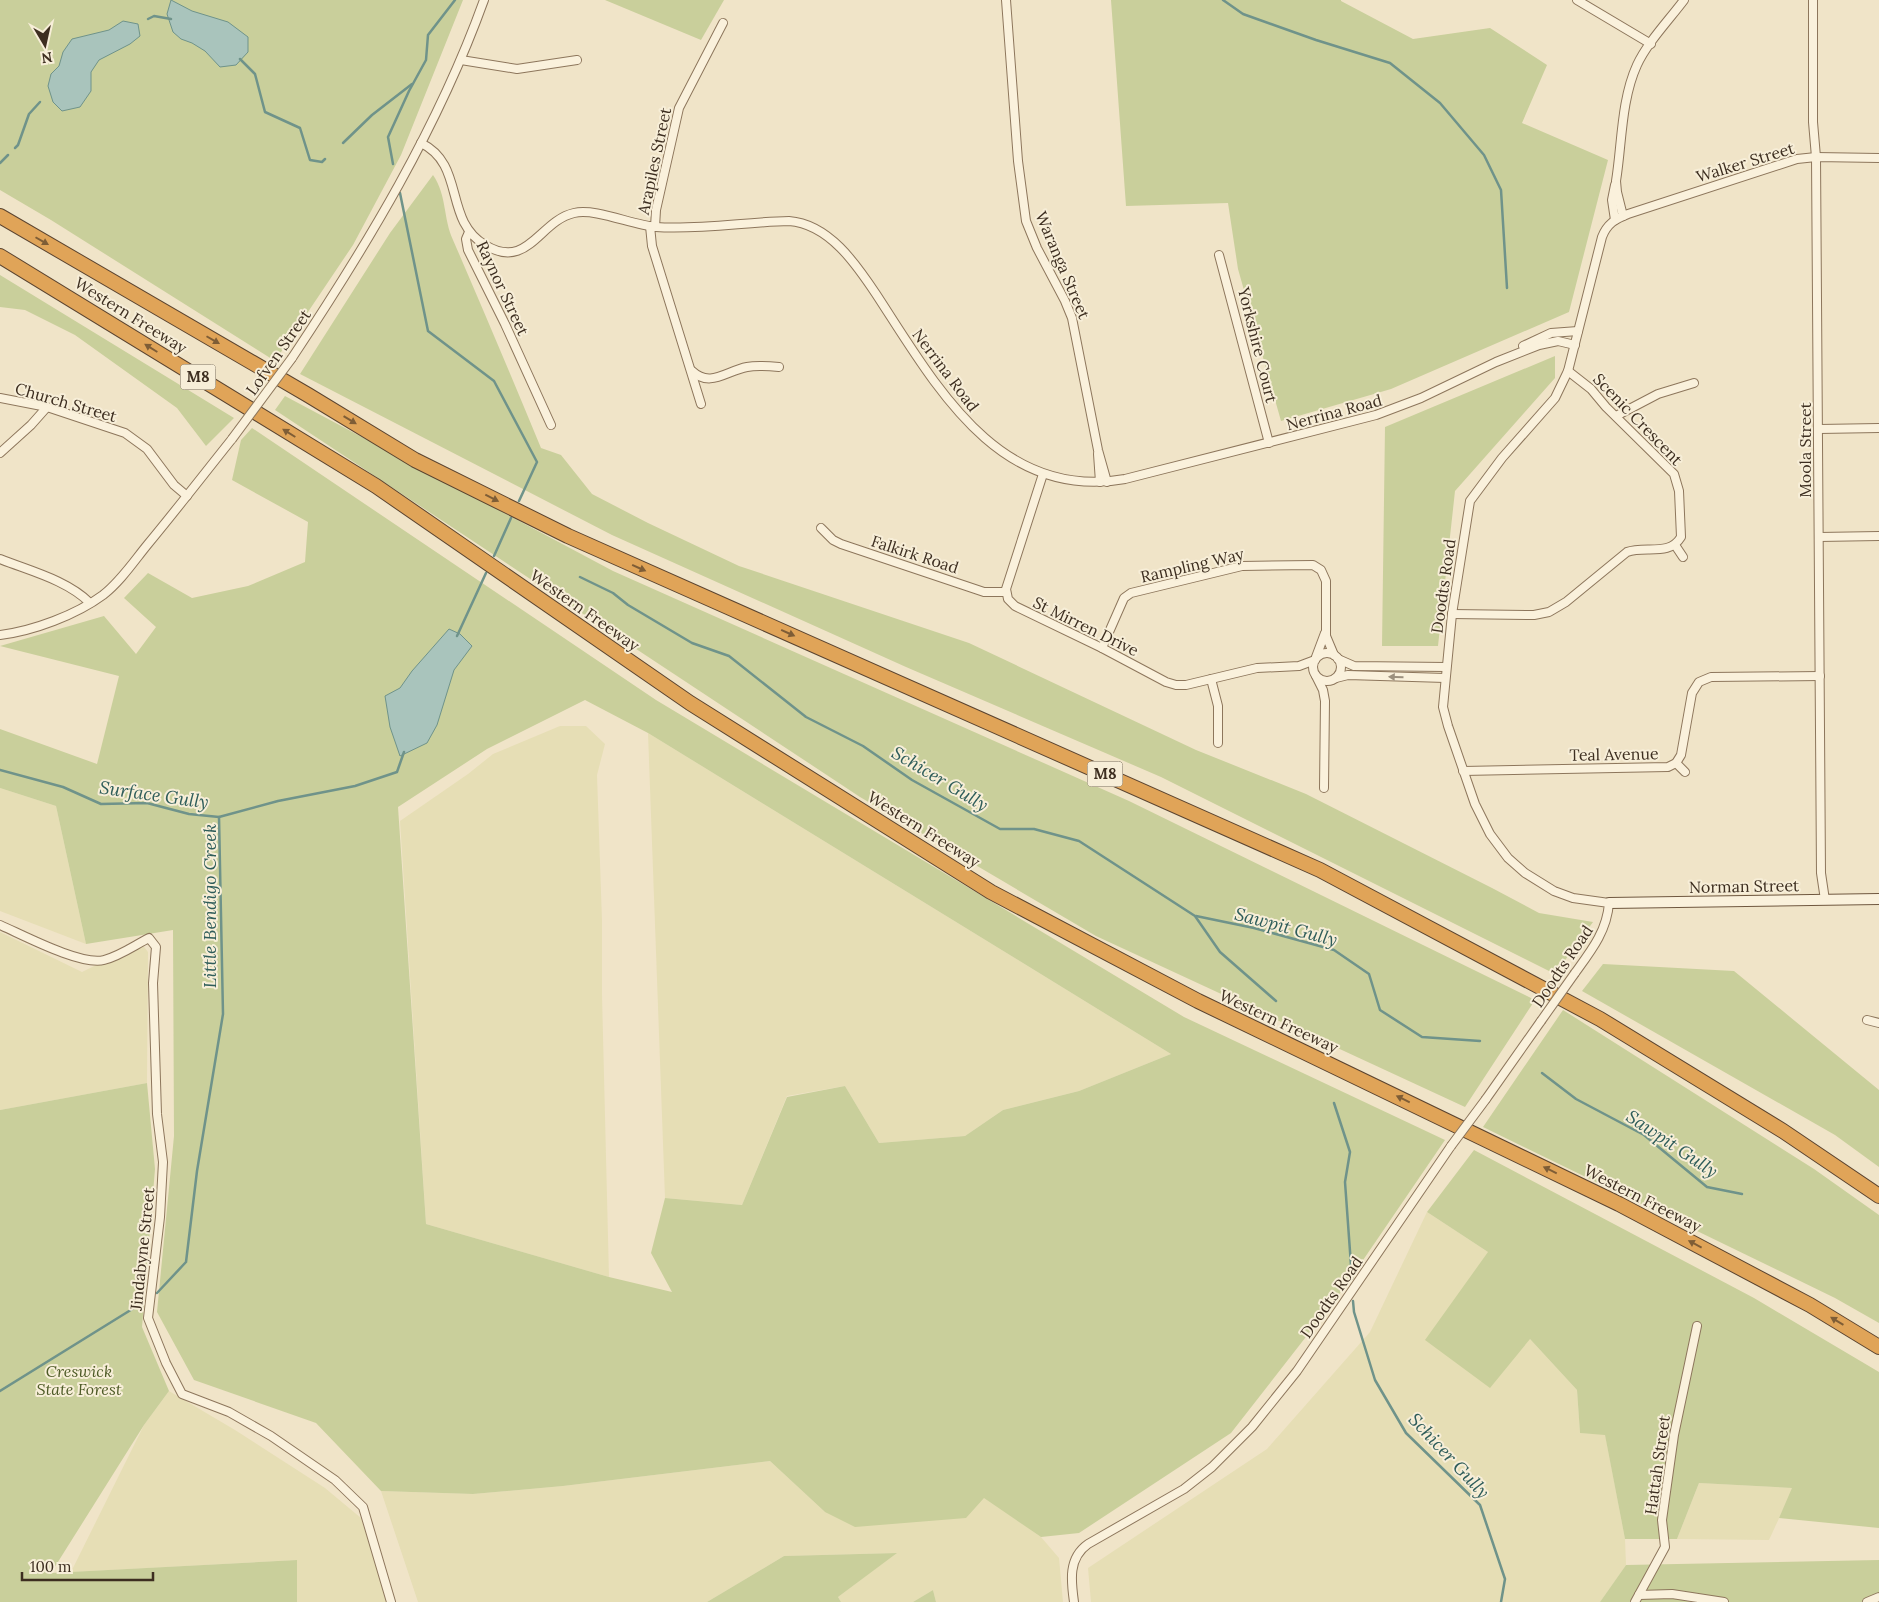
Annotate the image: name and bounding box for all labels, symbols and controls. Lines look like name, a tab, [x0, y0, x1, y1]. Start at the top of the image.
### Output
north arrow	[20, 20, 70, 70]
text: N	[40, 48, 54, 68]
street label: Arapiles Street	[633, 105, 675, 217]
street label: Walker Street	[1694, 137, 1797, 186]
street label: Waranga Street	[1031, 208, 1095, 323]
one-way arrow	[35, 237, 50, 245]
street label: Raynor Street	[472, 237, 534, 339]
street label: Western Freeway	[71, 272, 191, 358]
street label: Yorkshire Court	[1234, 284, 1282, 406]
street label: Lofven Street	[241, 305, 315, 399]
street label: Nerrina Road	[908, 325, 984, 416]
one-way arrow	[206, 336, 219, 345]
one-way arrow	[144, 343, 158, 353]
road number: M8	[180, 364, 216, 390]
street label: Scenic Crescent	[1589, 369, 1687, 470]
street label: Church Street	[13, 378, 120, 426]
street label: Nerrina Road	[1284, 390, 1385, 434]
street label: Moola Street	[1795, 401, 1815, 498]
one-way arrow	[343, 416, 356, 425]
one-way arrow	[283, 429, 296, 438]
one-way arrow	[485, 494, 499, 502]
street label: Falkirk Road	[869, 530, 962, 578]
street label: Doodts Road	[1426, 537, 1460, 634]
street label: Rampling Way	[1138, 543, 1246, 587]
one-way arrow	[632, 564, 646, 572]
street label: Western Freeway	[526, 565, 644, 655]
street label: St Mirren Drive	[1030, 592, 1142, 660]
one-way arrow	[781, 630, 795, 638]
one-way arrow	[1388, 673, 1404, 681]
water label: Schicer Gully	[888, 741, 993, 816]
street label: Teal Avenue	[1569, 743, 1659, 765]
road number: M8	[1088, 762, 1122, 786]
water label: Surface Gully	[98, 775, 210, 814]
street label: Western Freeway	[864, 786, 984, 872]
water label: Little Bendigo Creek	[198, 824, 221, 988]
street label: Norman Street	[1689, 875, 1800, 897]
water label: Sawpit Gully	[1232, 902, 1340, 951]
street label: Doodts Road	[1527, 921, 1597, 1011]
street label: Western Freeway	[1216, 985, 1342, 1058]
one-way arrow	[1396, 1095, 1411, 1104]
water label: Sawpit Gully	[1622, 1105, 1722, 1183]
street label: Western Freeway	[1581, 1160, 1705, 1236]
one-way arrow	[1543, 1166, 1557, 1174]
street label: Jindabyne Street	[125, 1186, 158, 1312]
one-way arrow	[1687, 1240, 1702, 1248]
street label: Doodts Road	[1296, 1252, 1367, 1342]
one-way arrow	[1831, 1317, 1844, 1326]
park label: Creswick State Forest	[36, 1361, 122, 1399]
water label: Schicer Gully	[1404, 1408, 1495, 1503]
street label: Hattah Street	[1640, 1413, 1674, 1516]
scale bar	[22, 1550, 154, 1582]
text: 100 m	[30, 1557, 71, 1576]

